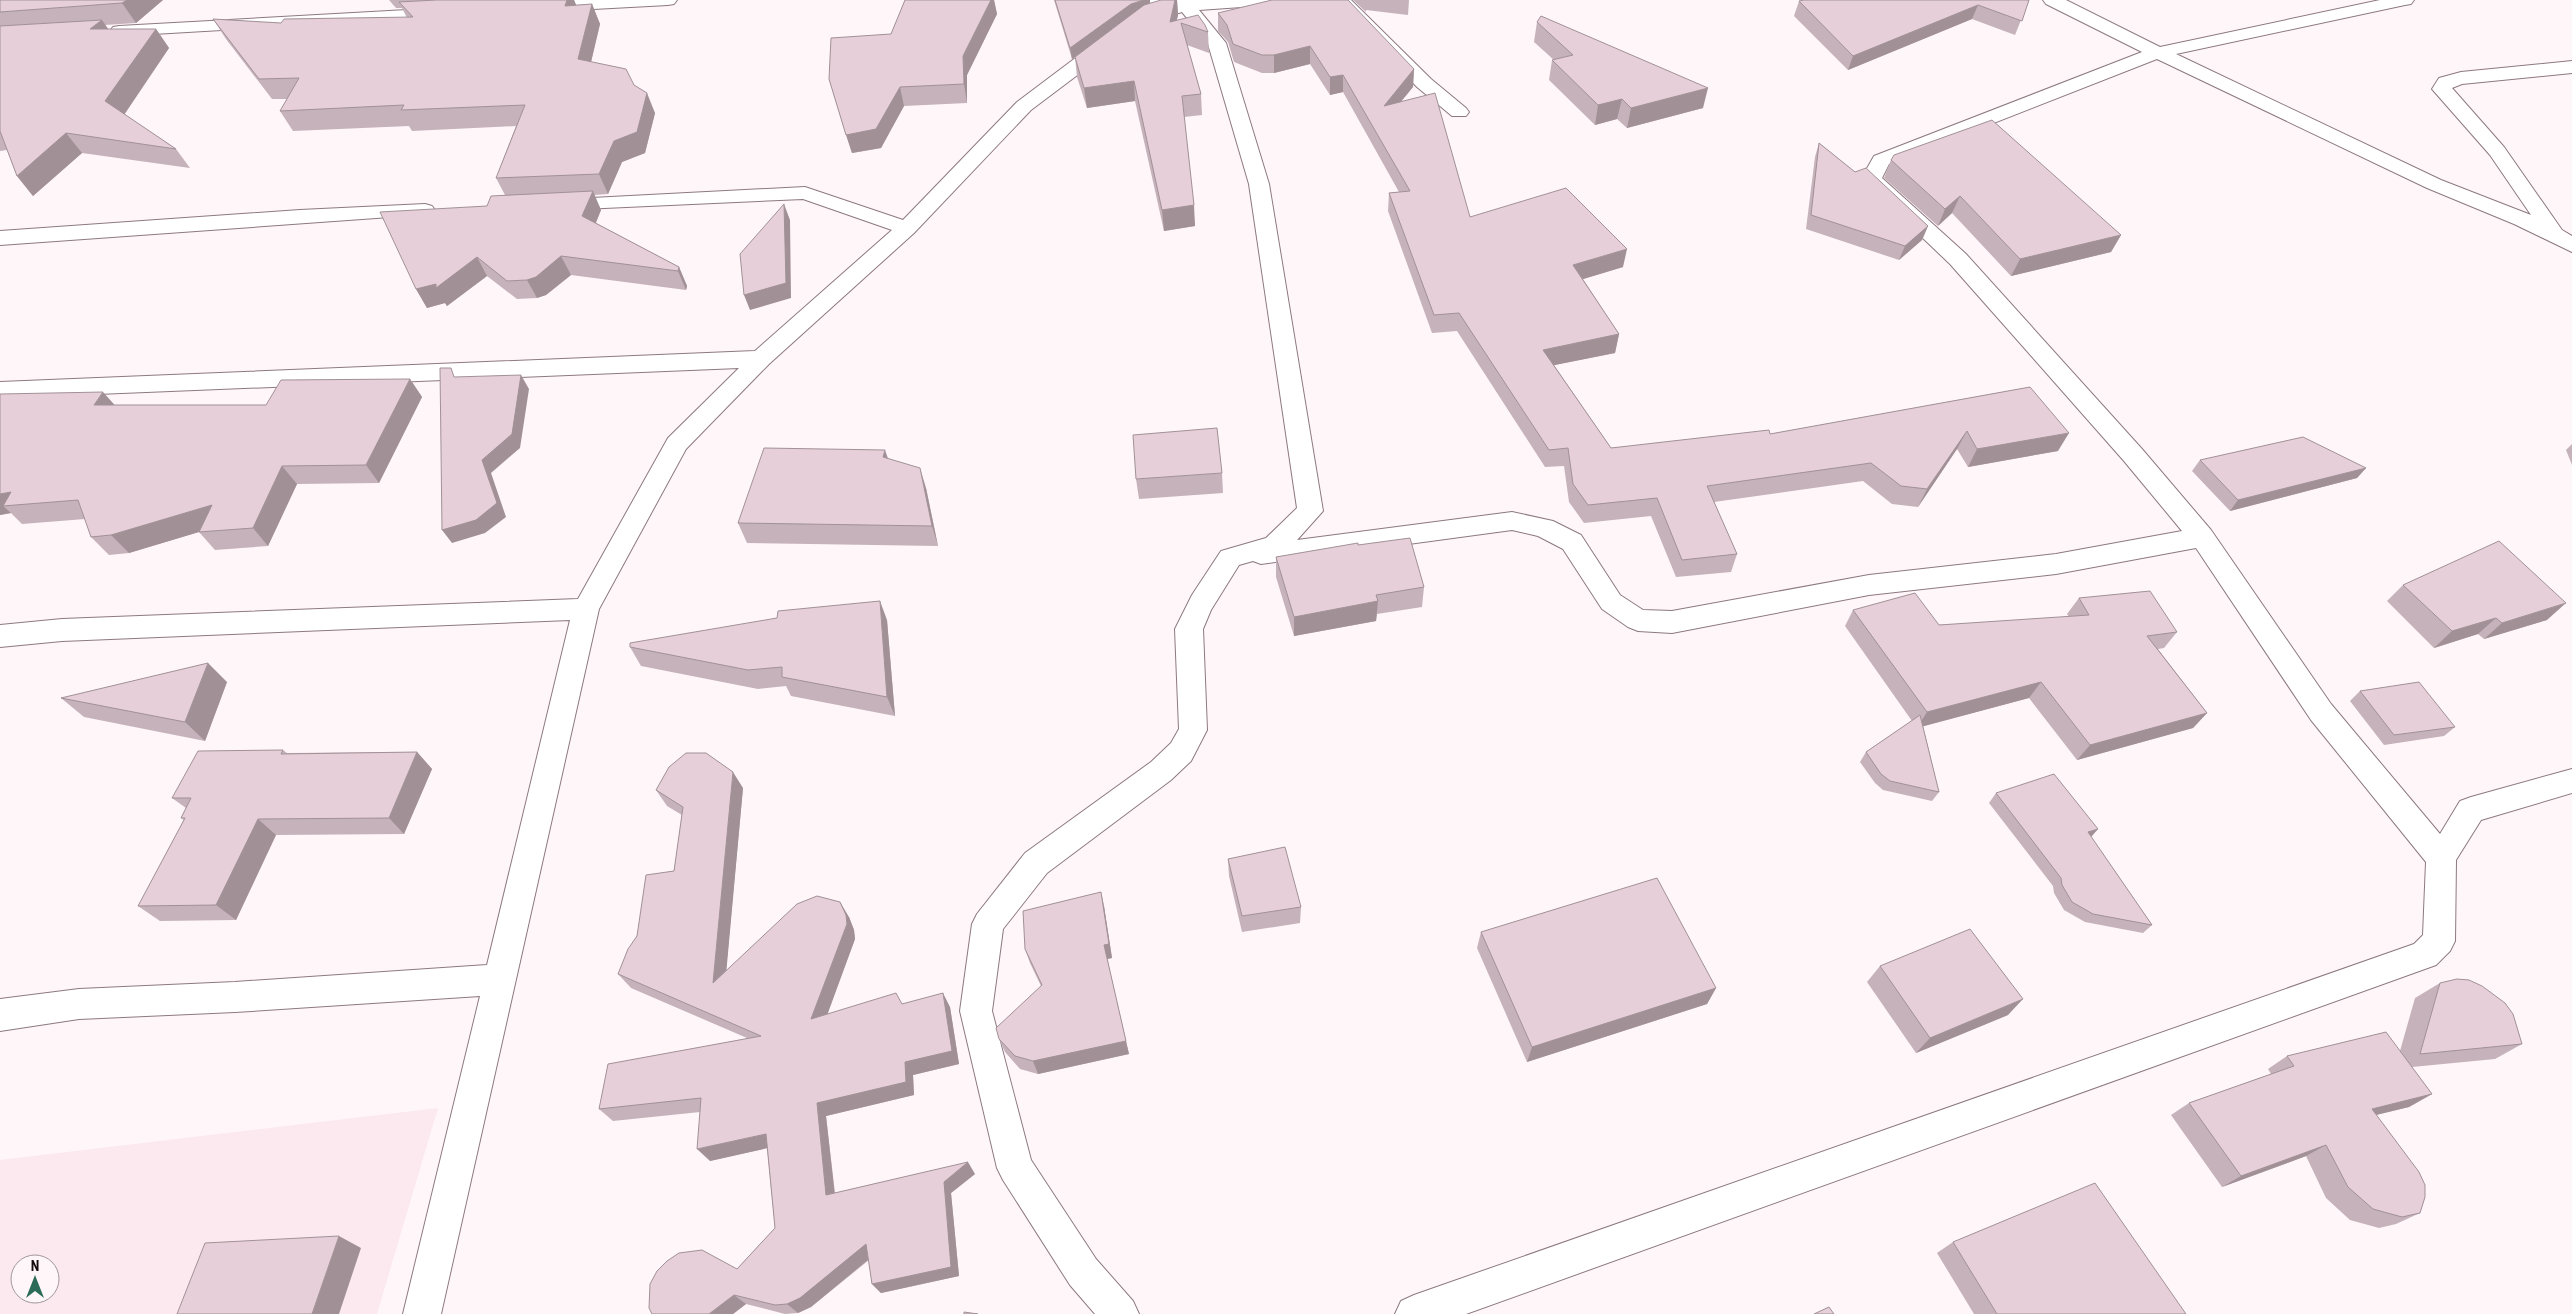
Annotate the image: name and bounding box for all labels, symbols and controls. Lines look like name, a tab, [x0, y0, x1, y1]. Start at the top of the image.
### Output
north arrow	[10, 1254, 60, 1304]
text: N	[31, 1258, 39, 1274]

